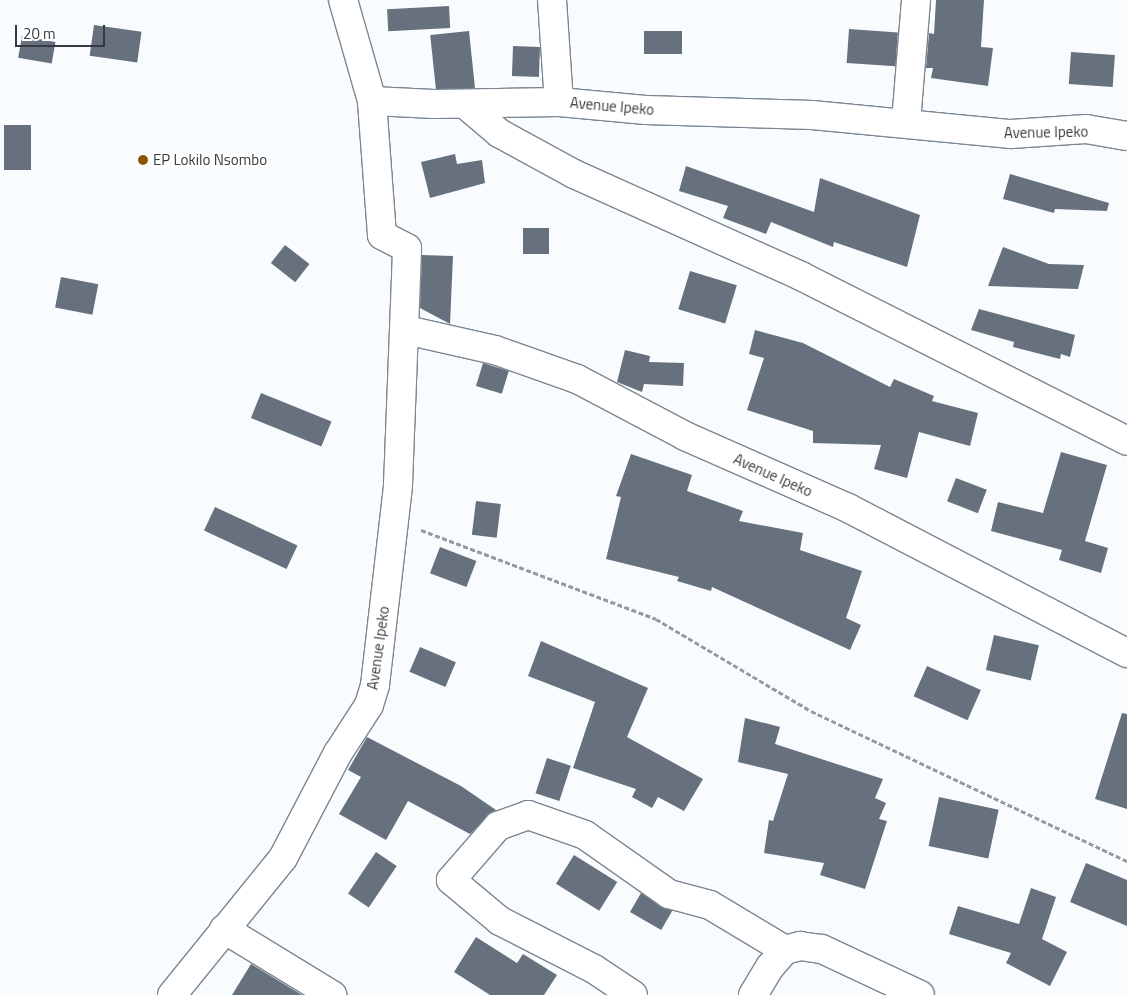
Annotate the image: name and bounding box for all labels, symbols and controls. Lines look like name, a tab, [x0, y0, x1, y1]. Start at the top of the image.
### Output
scale bar	[18, 15, 108, 47]
text: 20 m	[23, 22, 56, 45]
street label: Avenue Ipeko	[569, 93, 655, 119]
street label: Avenue Ipeko	[1004, 122, 1088, 142]
place label: EP Lokilo Nsombo	[153, 151, 267, 169]
marker: EP Lokilo Nsombo	[137, 154, 149, 166]
street label: Avenue Ipeko	[731, 450, 815, 500]
street label: Avenue Ipeko	[363, 605, 393, 691]

